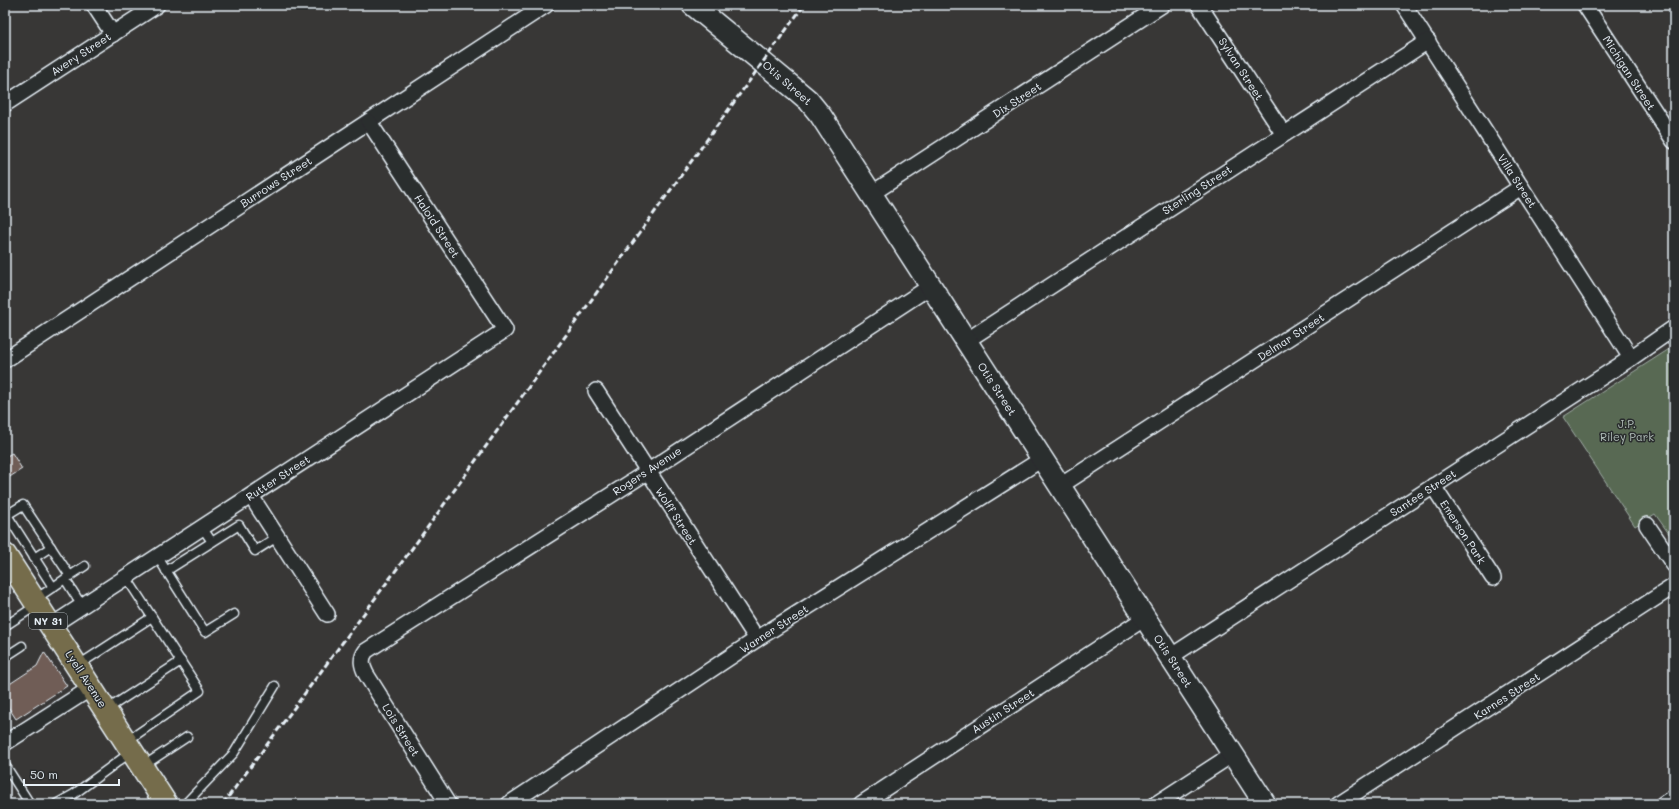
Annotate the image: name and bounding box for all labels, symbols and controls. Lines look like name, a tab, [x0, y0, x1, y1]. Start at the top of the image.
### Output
street label: Avery Street	[48, 28, 114, 79]
street label: Michigan Street	[1600, 33, 1659, 113]
street label: Sylvan Street	[1216, 34, 1267, 103]
street label: Otis Street	[759, 57, 815, 108]
street label: Dix Street	[990, 78, 1044, 121]
street label: Villa Street	[1494, 151, 1540, 211]
street label: Burrows Street	[237, 153, 315, 210]
street label: Sterling Street	[1159, 161, 1235, 218]
street label: Haloid Street	[411, 191, 464, 260]
street label: Delmar Street	[1254, 309, 1327, 364]
street label: Otis Street	[975, 359, 1020, 418]
park label: J.P. Riley Park	[1600, 416, 1654, 444]
street label: Rogers Avenue	[609, 443, 684, 498]
street label: Rutter Street	[243, 451, 313, 504]
street label: Santee Street	[1387, 465, 1459, 520]
street label: Wolff Street	[652, 484, 701, 548]
street label: Emerson Park	[1437, 497, 1490, 567]
street label: Warner Street	[737, 601, 811, 656]
road number: NY 31	[29, 613, 67, 629]
street label: Otis Street	[1151, 631, 1196, 690]
street label: Lyell Avenue	[62, 647, 111, 710]
street label: Karnes Street	[1471, 669, 1543, 723]
street label: Austin Street	[969, 685, 1037, 736]
street label: Lois Street	[379, 701, 424, 759]
scale bar	[24, 761, 119, 787]
text: 50 m	[30, 766, 58, 782]

